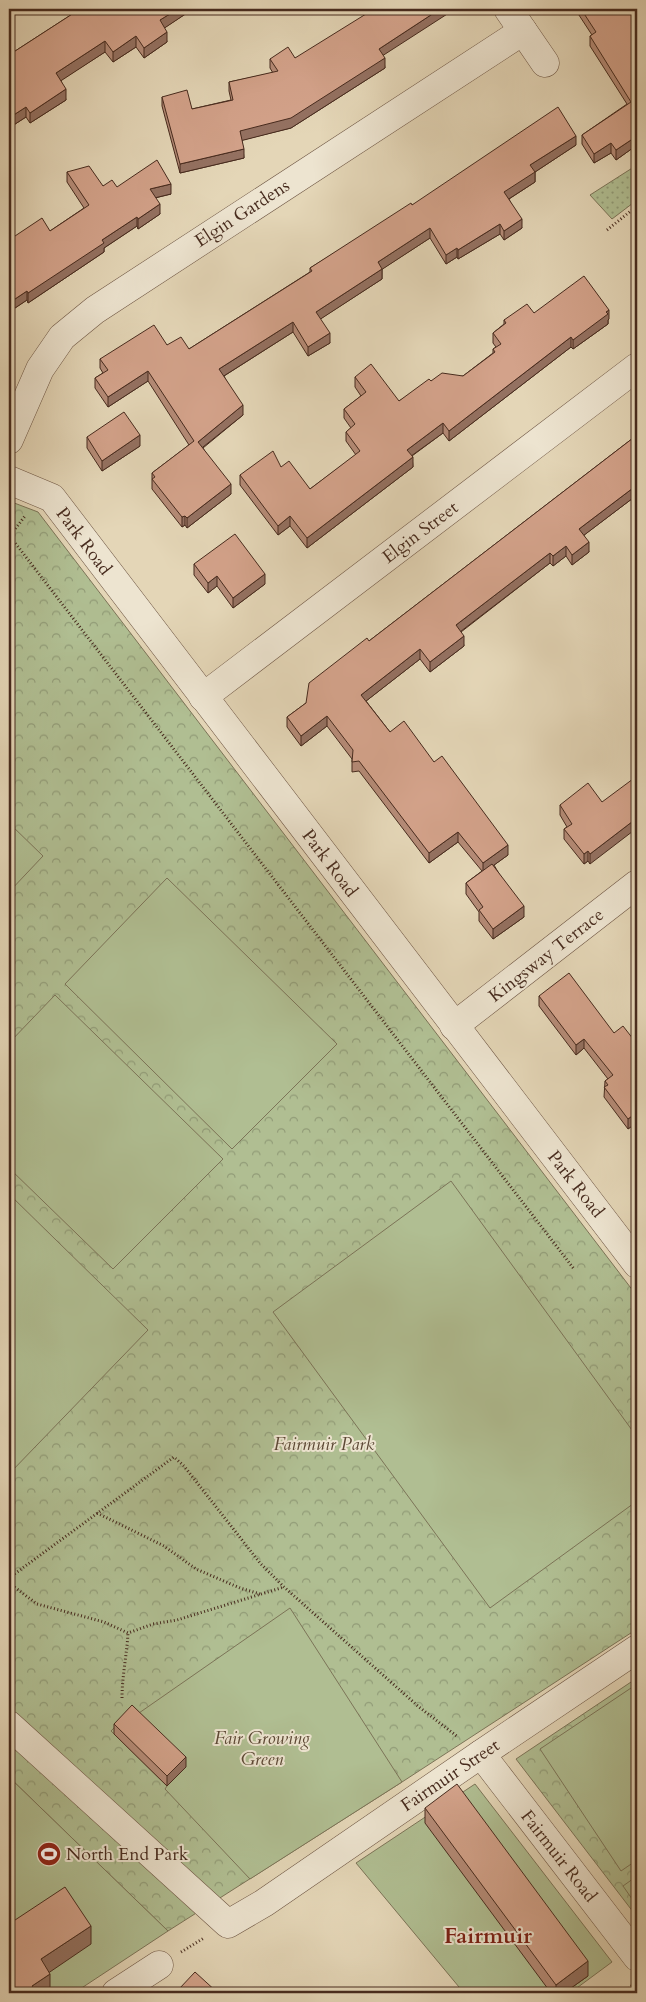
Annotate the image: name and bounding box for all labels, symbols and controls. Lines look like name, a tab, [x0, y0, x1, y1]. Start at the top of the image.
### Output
street label: Elgin Gardens	[190, 173, 295, 253]
street label: Elgin Street	[377, 495, 464, 569]
street label: Park Road	[50, 502, 118, 581]
street label: Park Road	[296, 824, 364, 903]
street label: Kingsway Terrace	[483, 902, 609, 1008]
street label: Park Road	[541, 1145, 610, 1223]
park label: Fairmuir Park	[274, 1432, 374, 1457]
park label: Fair Growing Green	[214, 1726, 310, 1772]
street label: Fairmuir Street	[396, 1733, 505, 1818]
street label: Fairmuir Road	[515, 1805, 603, 1908]
sports icon: North End Park	[36, 1841, 62, 1867]
place label: North End Park	[66, 1842, 189, 1867]
district label: Fairmuir	[444, 1921, 532, 1951]

